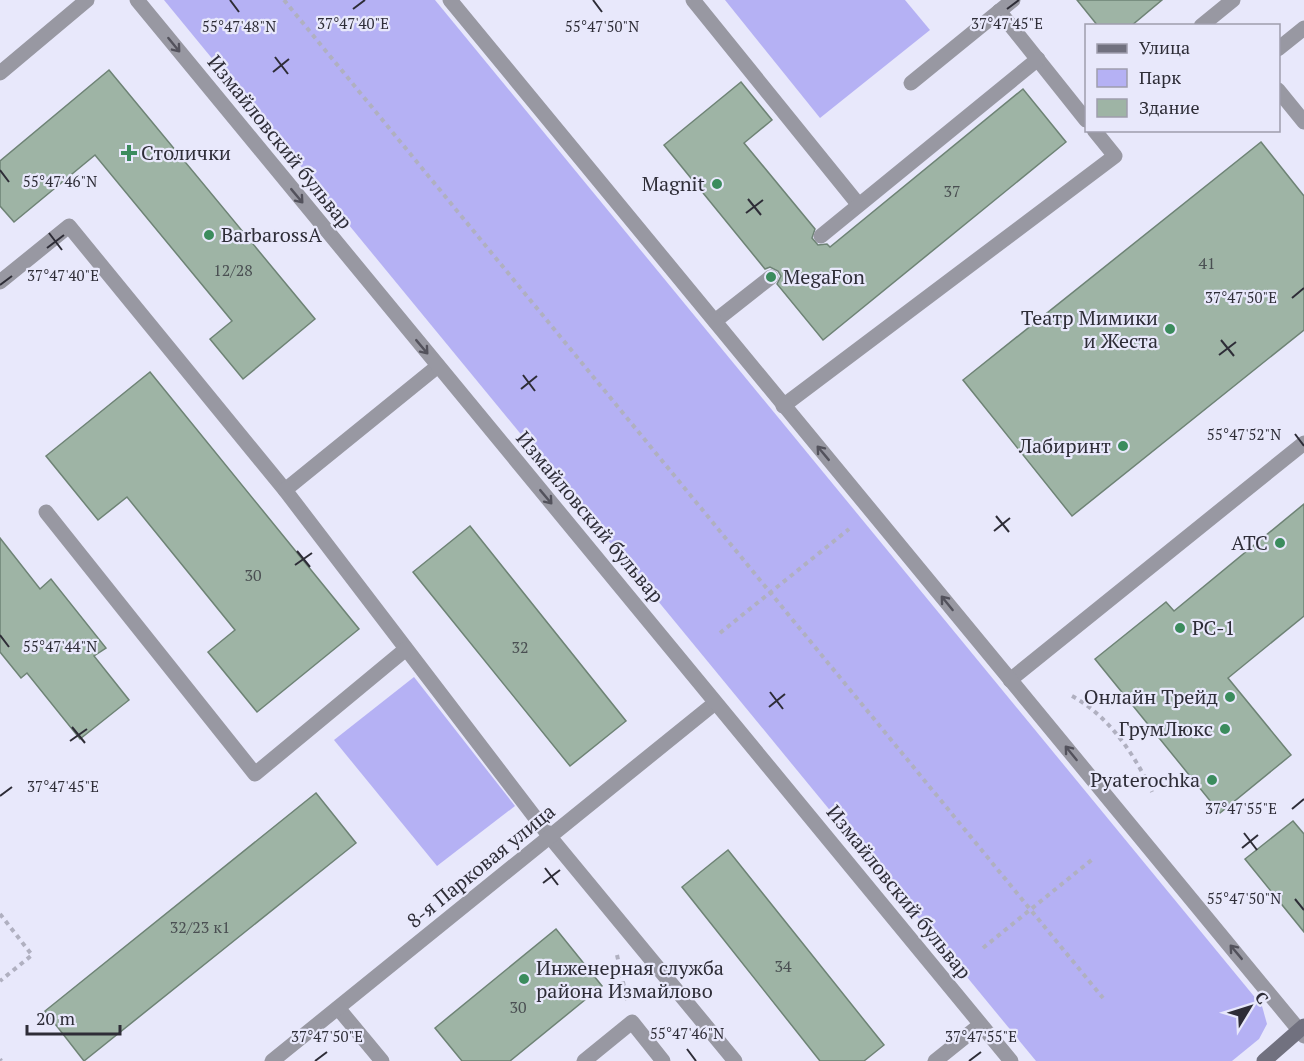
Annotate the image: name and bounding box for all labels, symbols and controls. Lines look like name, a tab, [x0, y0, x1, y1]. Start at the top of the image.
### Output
text: 37°47'40"E	[317, 13, 389, 33]
text: 37°47'45"E	[971, 13, 1043, 33]
text: 55°47'48"N	[202, 16, 276, 36]
text: 55°47'50"N	[565, 16, 639, 36]
legend	[1085, 24, 1280, 132]
text: Улица	[1139, 35, 1190, 59]
one-way arrow	[167, 37, 180, 53]
street label: Измайловский бульвар	[202, 49, 359, 234]
text: Парк	[1139, 65, 1181, 89]
text: Здание	[1139, 95, 1199, 119]
place label: Столички	[141, 139, 231, 166]
marker: Столички	[122, 146, 136, 160]
place label: Magnit	[642, 170, 706, 197]
text: 55°47'46"N	[23, 171, 97, 191]
marker: Magnit	[710, 177, 724, 191]
house number: 37	[943, 180, 961, 202]
one-way arrow	[291, 188, 304, 204]
place label: BarbarossA	[221, 221, 322, 248]
marker: BarbarossA	[202, 228, 216, 242]
house number: 41	[1198, 252, 1216, 274]
house number: 12/28	[213, 259, 253, 281]
place label: MegaFon	[783, 263, 865, 290]
text: 37°47'40"E	[27, 265, 99, 285]
marker: MegaFon	[764, 270, 778, 284]
text: 37°47'50"E	[1205, 287, 1277, 307]
place label: Театр Мимики и Жеста	[1021, 304, 1158, 354]
marker: Театр Мимики и Жеста	[1163, 322, 1177, 336]
one-way arrow	[415, 338, 428, 354]
text: 55°47'52"N	[1207, 424, 1281, 444]
street label: Измайловский бульвар	[510, 425, 670, 608]
place label: Лабиринт	[1018, 432, 1111, 459]
marker: Лабиринт	[1116, 439, 1130, 453]
one-way arrow	[816, 446, 830, 461]
one-way arrow	[539, 489, 552, 505]
place label: АТС	[1231, 529, 1268, 556]
marker: АТС	[1273, 536, 1287, 550]
house number: 30	[244, 564, 262, 586]
one-way arrow	[941, 595, 954, 611]
place label: PC-1	[1192, 614, 1235, 641]
marker: PC-1	[1173, 621, 1187, 635]
text: 55°47'44"N	[23, 636, 97, 656]
house number: 32	[511, 636, 529, 658]
place label: Онлайн Трейд	[1084, 683, 1218, 710]
marker: Онлайн Трейд	[1223, 690, 1237, 704]
place label: ГрумЛюкс	[1119, 715, 1213, 742]
marker: ГрумЛюкс	[1218, 722, 1232, 736]
one-way arrow	[1065, 746, 1078, 762]
place label: Pyaterochka	[1090, 766, 1200, 793]
marker: Pyaterochka	[1205, 773, 1219, 787]
text: 37°47'45"E	[27, 776, 99, 796]
street label: 8-я Парковая улица	[401, 797, 560, 934]
text: 37°47'55"E	[1205, 798, 1277, 818]
street label: Измайловский бульвар	[821, 799, 978, 984]
text: 55°47'50"N	[1207, 888, 1281, 908]
house number: 32/23 к1	[170, 916, 230, 938]
one-way arrow	[1229, 945, 1243, 960]
place label: Инженерная служба района Измайлово	[536, 954, 724, 1004]
house number: 34	[774, 955, 792, 977]
marker: Инженерная служба района Измайлово	[517, 972, 531, 986]
north arrow	[1220, 977, 1280, 1037]
text: С	[1250, 987, 1274, 1009]
house number: 30	[509, 996, 527, 1018]
scale bar	[27, 998, 120, 1036]
text: 20 m	[36, 1006, 76, 1030]
text: 55°47'46"N	[650, 1023, 724, 1043]
text: 37°47'50"E	[291, 1026, 363, 1046]
text: 37°47'55"E	[945, 1026, 1017, 1046]

